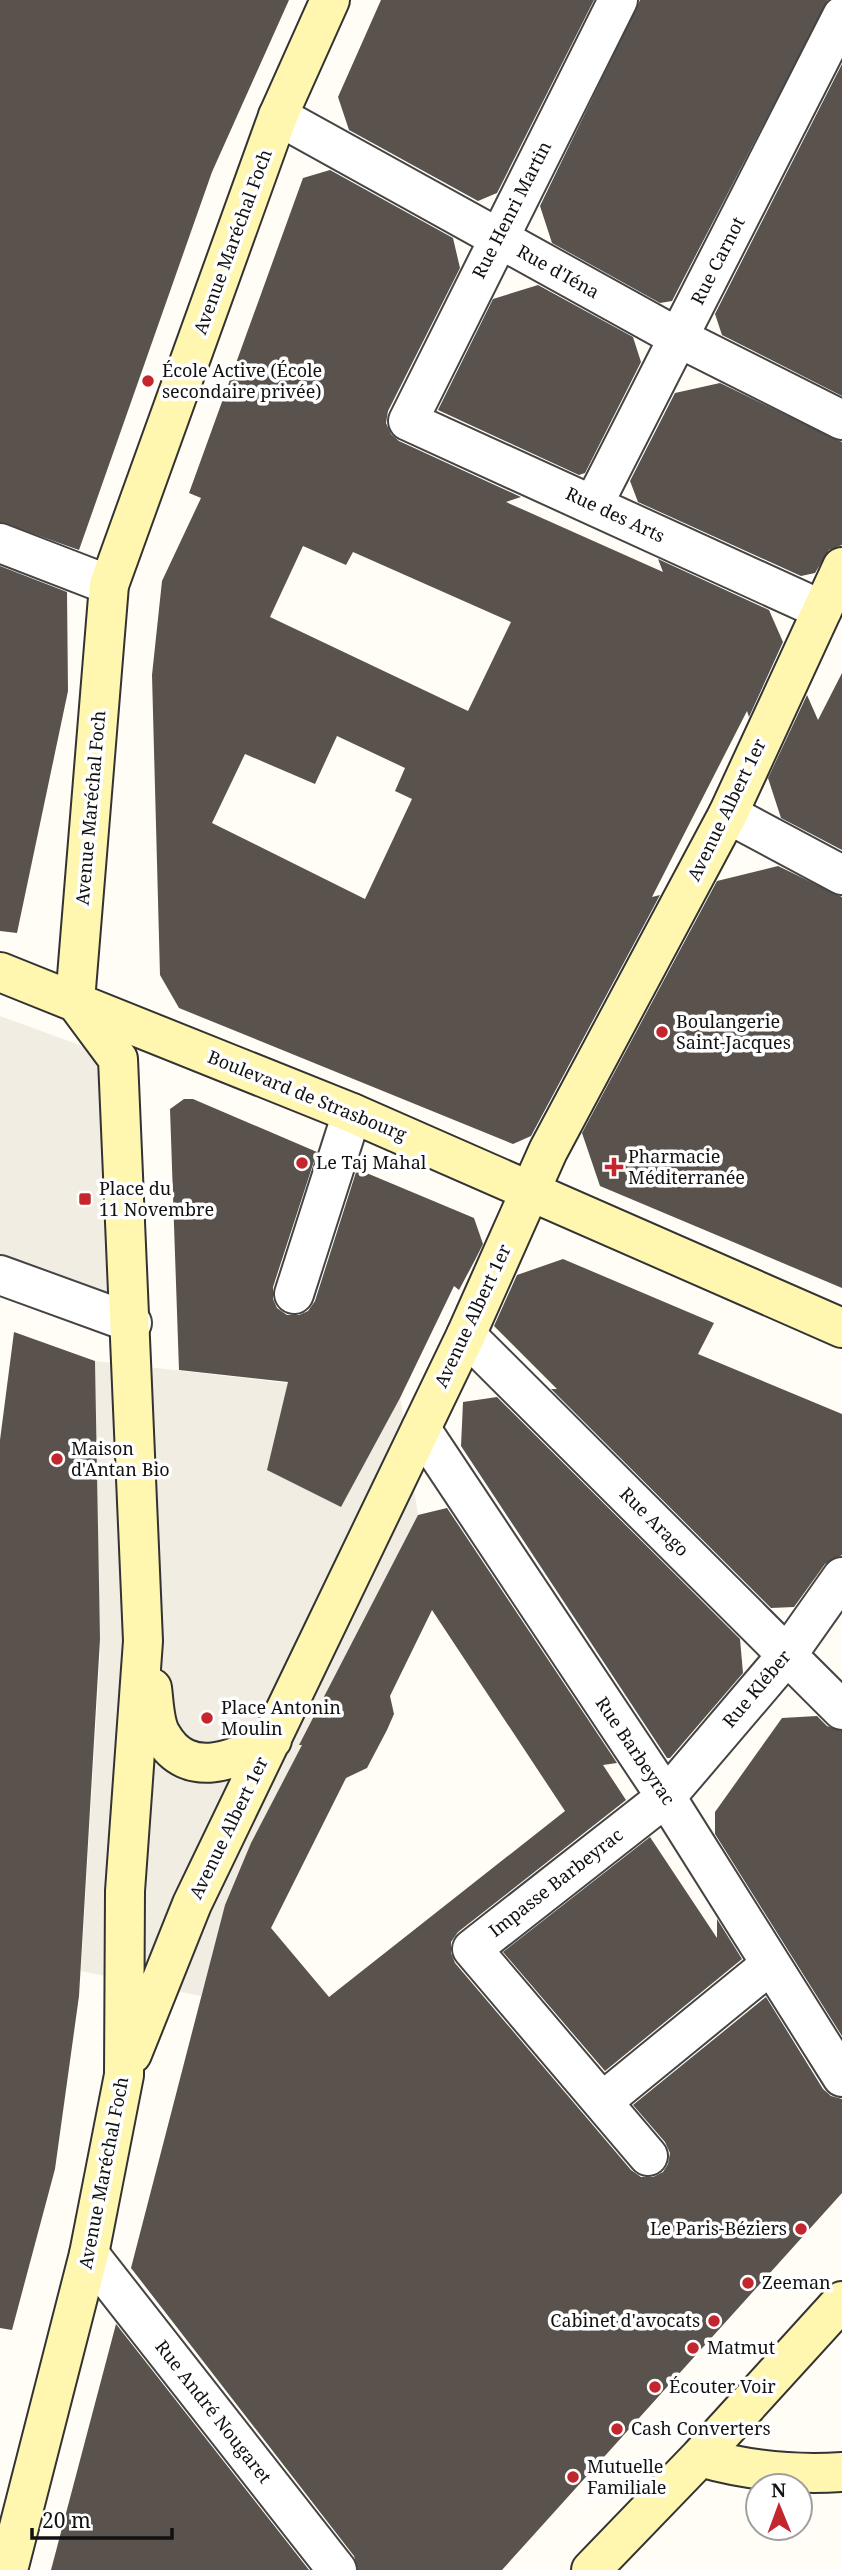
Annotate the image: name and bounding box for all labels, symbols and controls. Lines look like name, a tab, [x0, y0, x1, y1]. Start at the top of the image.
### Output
street label: Rue Henri Martin	[466, 136, 556, 282]
street label: Avenue Maréchal Foch	[187, 146, 277, 338]
street label: Rue Carnot	[685, 213, 749, 309]
street label: Rue d'Iéna	[513, 239, 604, 304]
place label: École Active (École secondaire privée)	[162, 358, 322, 403]
marker: École Active (École secondaire privée)	[140, 373, 156, 389]
street label: Rue des Arts	[562, 481, 669, 548]
street label: Avenue Maréchal Foch	[70, 710, 110, 906]
street label: Avenue Albert 1er	[681, 734, 771, 885]
place label: Boulangerie Saint-Jacques	[676, 1009, 791, 1054]
marker: Boulangerie Saint-Jacques	[654, 1024, 670, 1040]
street label: Boulevard de Strasbourg	[204, 1044, 411, 1146]
place label: Pharmacie Méditerranée	[628, 1144, 745, 1189]
place label: Le Taj Mahal	[316, 1150, 427, 1174]
marker: Le Taj Mahal	[294, 1155, 310, 1171]
marker: Pharmacie Méditerranée	[606, 1159, 622, 1175]
place label: Place du 11 Novembre	[99, 1176, 214, 1221]
marker: Place du 11 Novembre	[77, 1191, 93, 1207]
street label: Avenue Albert 1er	[428, 1240, 516, 1391]
place label: Maison d'Antan Bio	[71, 1436, 170, 1481]
marker: Maison d'Antan Bio	[49, 1451, 65, 1467]
street label: Rue Arago	[615, 1481, 695, 1561]
street label: Rue Kléber	[717, 1644, 796, 1732]
street label: Rue Barbeyrac	[591, 1692, 681, 1809]
place label: Place Antonin Moulin	[221, 1695, 341, 1740]
marker: Place Antonin Moulin	[199, 1710, 215, 1726]
street label: Avenue Albert 1er	[183, 1752, 273, 1903]
street label: Impasse Barbeyrac	[483, 1822, 627, 1942]
street label: Avenue Maréchal Foch	[73, 2075, 133, 2271]
place label: Le Paris-Béziers	[650, 2216, 787, 2240]
marker: Le Paris-Béziers	[793, 2221, 809, 2237]
place label: Zeeman	[762, 2270, 831, 2294]
marker: Zeeman	[740, 2275, 756, 2291]
place label: Cabinet d'avocats	[550, 2308, 700, 2332]
marker: Cabinet d'avocats	[706, 2313, 722, 2329]
street label: Rue André Nougaret	[150, 2335, 277, 2488]
place label: Matmut	[707, 2335, 775, 2359]
marker: Matmut	[685, 2340, 701, 2356]
place label: Écouter Voir	[669, 2374, 776, 2398]
marker: Écouter Voir	[647, 2379, 663, 2395]
place label: Cash Converters	[631, 2416, 771, 2440]
marker: Cash Converters	[609, 2421, 625, 2437]
place label: Mutuelle Familiale	[587, 2454, 667, 2499]
marker: Mutuelle Familiale	[565, 2469, 581, 2485]
north arrow	[744, 2472, 814, 2542]
text: N	[771, 2477, 786, 2503]
scale bar	[32, 2496, 172, 2540]
text: 20 m	[42, 2506, 91, 2534]

